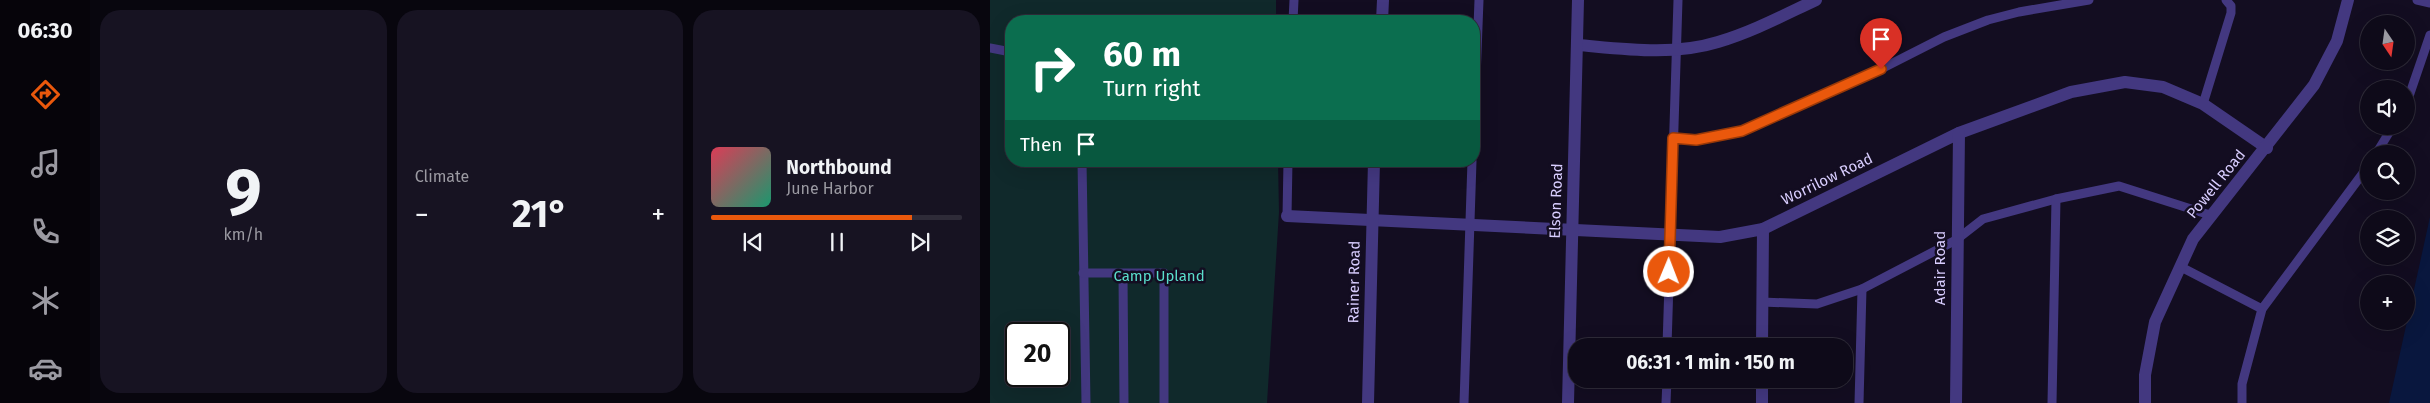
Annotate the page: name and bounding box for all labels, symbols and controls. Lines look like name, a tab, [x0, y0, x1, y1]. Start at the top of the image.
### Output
north arrow	[2360, 15, 2415, 70]
map controls	[2360, 15, 2415, 330]
text: 06:30	[17, 17, 73, 44]
pin	[1860, 18, 1902, 69]
icon: arrive	[1867, 25, 1895, 53]
text: 60 m	[1103, 33, 1181, 75]
icon: right	[1020, 35, 1085, 100]
text: Turn right	[1103, 75, 1200, 102]
icon: directions	[28, 77, 63, 112]
button: sound	[2360, 80, 2415, 135]
icon: arrive	[1072, 130, 1100, 158]
text: Then	[1020, 133, 1062, 156]
button: search	[2360, 145, 2415, 200]
icon: music	[28, 146, 63, 181]
street label: Powell Road	[2183, 146, 2249, 222]
street label: Worrilow Road	[1778, 149, 1876, 209]
text: 9	[225, 153, 262, 231]
text: Northbound	[786, 156, 892, 179]
street label: Elson Road	[1546, 163, 1566, 239]
text: Climate	[415, 167, 469, 186]
text: June Harbor	[786, 179, 874, 198]
text: 21°	[512, 191, 568, 237]
text: −	[415, 198, 429, 231]
text: +	[651, 198, 665, 231]
button: layers	[2360, 210, 2415, 265]
icon: phone	[28, 214, 63, 249]
text: km/h	[224, 225, 263, 244]
icon: previous	[739, 228, 767, 256]
icon: pause	[823, 228, 851, 256]
icon: next	[906, 228, 934, 256]
street label: Adair Road	[1931, 231, 1949, 305]
street label: Rainer Road	[1344, 241, 1364, 323]
position arrow	[1642, 245, 1694, 297]
park label: Camp Upland	[1113, 267, 1205, 285]
button: +	[2360, 275, 2415, 330]
icon: climate	[28, 283, 63, 318]
speed limit sign: 20	[1005, 322, 1070, 387]
icon: car	[28, 351, 63, 386]
text: 06:31 · 1 min · 150 m	[1626, 351, 1795, 374]

